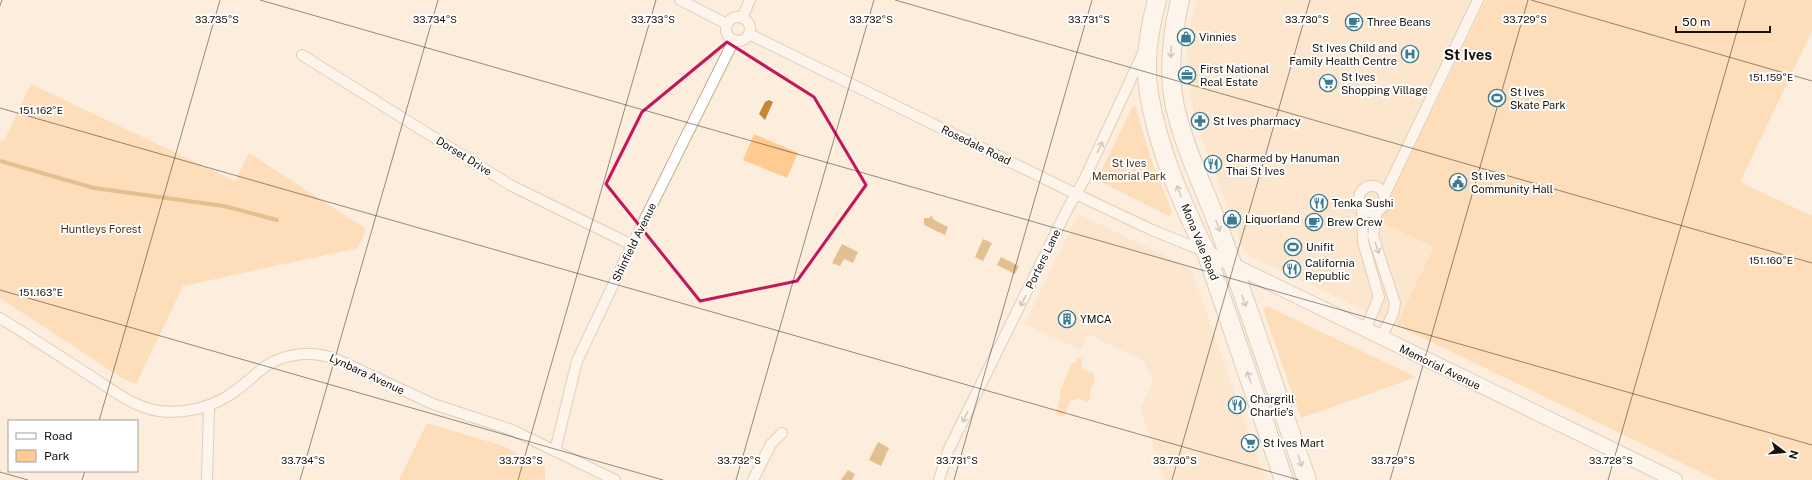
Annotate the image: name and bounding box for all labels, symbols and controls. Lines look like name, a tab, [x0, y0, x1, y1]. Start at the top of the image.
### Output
scale bar	[1676, 8, 1770, 34]
cafe icon: Three Beans	[1344, 12, 1364, 32]
text: 33.735°S	[195, 13, 239, 25]
text: 33.734°S	[413, 13, 457, 25]
text: 33.733°S	[631, 13, 675, 25]
text: 33.732°S	[849, 13, 893, 25]
text: 33.731°S	[1068, 13, 1110, 25]
text: 33.730°S	[1285, 13, 1329, 25]
text: 33.729°S	[1503, 13, 1547, 25]
text: 50 m	[1682, 15, 1710, 29]
place label: Three Beans	[1367, 16, 1431, 28]
shop icon: Vinnies	[1176, 27, 1196, 47]
place label: Vinnies	[1199, 31, 1237, 43]
place label: St Ives Child and Family Health Centre	[1289, 42, 1397, 67]
hospital icon: St Ives Child and Family Health Centre	[1400, 44, 1420, 64]
one-way arrow	[1167, 45, 1175, 58]
district label: St Ives	[1444, 46, 1492, 63]
place label: First National Real Estate	[1200, 63, 1269, 88]
office icon: First National Real Estate	[1177, 65, 1197, 85]
place label: St Ives Shopping Village	[1341, 71, 1428, 96]
text: 151.159°E	[1749, 71, 1793, 83]
supermarket icon: St Ives Shopping Village	[1318, 73, 1338, 93]
place label: St Ives Skate Park	[1510, 86, 1566, 111]
sports icon: St Ives Skate Park	[1487, 88, 1507, 108]
text: 151.162°E	[19, 104, 63, 116]
pharmacy icon: St Ives pharmacy	[1190, 111, 1210, 131]
place label: St Ives pharmacy	[1213, 115, 1301, 127]
street label: Rosedale Road	[939, 123, 1013, 167]
street label: Dorset Drive	[434, 134, 494, 178]
one-way arrow	[1097, 141, 1104, 153]
place label: Charmed by Hanuman Thai St Ives	[1226, 152, 1339, 177]
restaurant icon: Charmed by Hanuman Thai St Ives	[1203, 154, 1223, 174]
park label: St Ives Memorial Park	[1092, 157, 1166, 182]
place label: St Ives Community Hall	[1471, 170, 1553, 195]
public building icon: St Ives Community Hall	[1448, 172, 1468, 192]
one-way arrow	[1174, 185, 1182, 197]
restaurant icon: Tenka Sushi	[1309, 193, 1329, 213]
place label: Tenka Sushi	[1332, 197, 1394, 209]
street label: Shinfield Avenue	[610, 201, 658, 283]
street label: Mona Vale Road	[1179, 202, 1221, 282]
shop icon: Liquorland	[1222, 209, 1242, 229]
cafe icon: Brew Crew	[1304, 212, 1324, 232]
place label: Liquorland	[1245, 213, 1300, 225]
place label: Brew Crew	[1327, 216, 1383, 228]
one-way arrow	[1215, 220, 1223, 232]
park label: Huntleys Forest	[60, 223, 142, 235]
street label: Porters Lane	[1023, 227, 1063, 291]
sports icon: Unifit	[1283, 237, 1303, 257]
place label: Unifit	[1306, 241, 1334, 253]
one-way arrow	[1374, 241, 1381, 254]
text: 151.160°E	[1749, 254, 1793, 266]
place label: California Republic	[1305, 257, 1355, 282]
restaurant icon: California Republic	[1282, 259, 1302, 279]
text: 151.163°E	[19, 286, 63, 298]
one-way arrow	[1019, 295, 1026, 307]
one-way arrow	[1241, 295, 1249, 307]
building icon: YMCA	[1057, 309, 1077, 329]
place label: YMCA	[1080, 313, 1112, 325]
street label: Memorial Avenue	[1398, 342, 1482, 392]
street label: Lynbara Avenue	[328, 351, 406, 397]
one-way arrow	[1244, 371, 1252, 383]
place label: Chargrill Charlie’s	[1250, 393, 1295, 418]
restaurant icon: Chargrill Charlie’s	[1227, 395, 1247, 415]
one-way arrow	[961, 411, 968, 423]
legend	[8, 420, 138, 472]
text: Road	[44, 429, 72, 443]
north arrow	[1764, 432, 1804, 472]
supermarket icon: St Ives Mart	[1240, 433, 1260, 453]
place label: St Ives Mart	[1263, 437, 1324, 449]
text: Park	[44, 449, 70, 463]
text: N	[1787, 449, 1801, 461]
text: 33.734°S	[281, 454, 325, 466]
text: 33.733°S	[499, 454, 543, 466]
text: 33.732°S	[717, 454, 761, 466]
text: 33.731°S	[936, 454, 978, 466]
text: 33.730°S	[1153, 454, 1197, 466]
text: 33.729°S	[1371, 454, 1415, 466]
text: 33.728°S	[1589, 454, 1633, 466]
one-way arrow	[1297, 455, 1305, 467]

